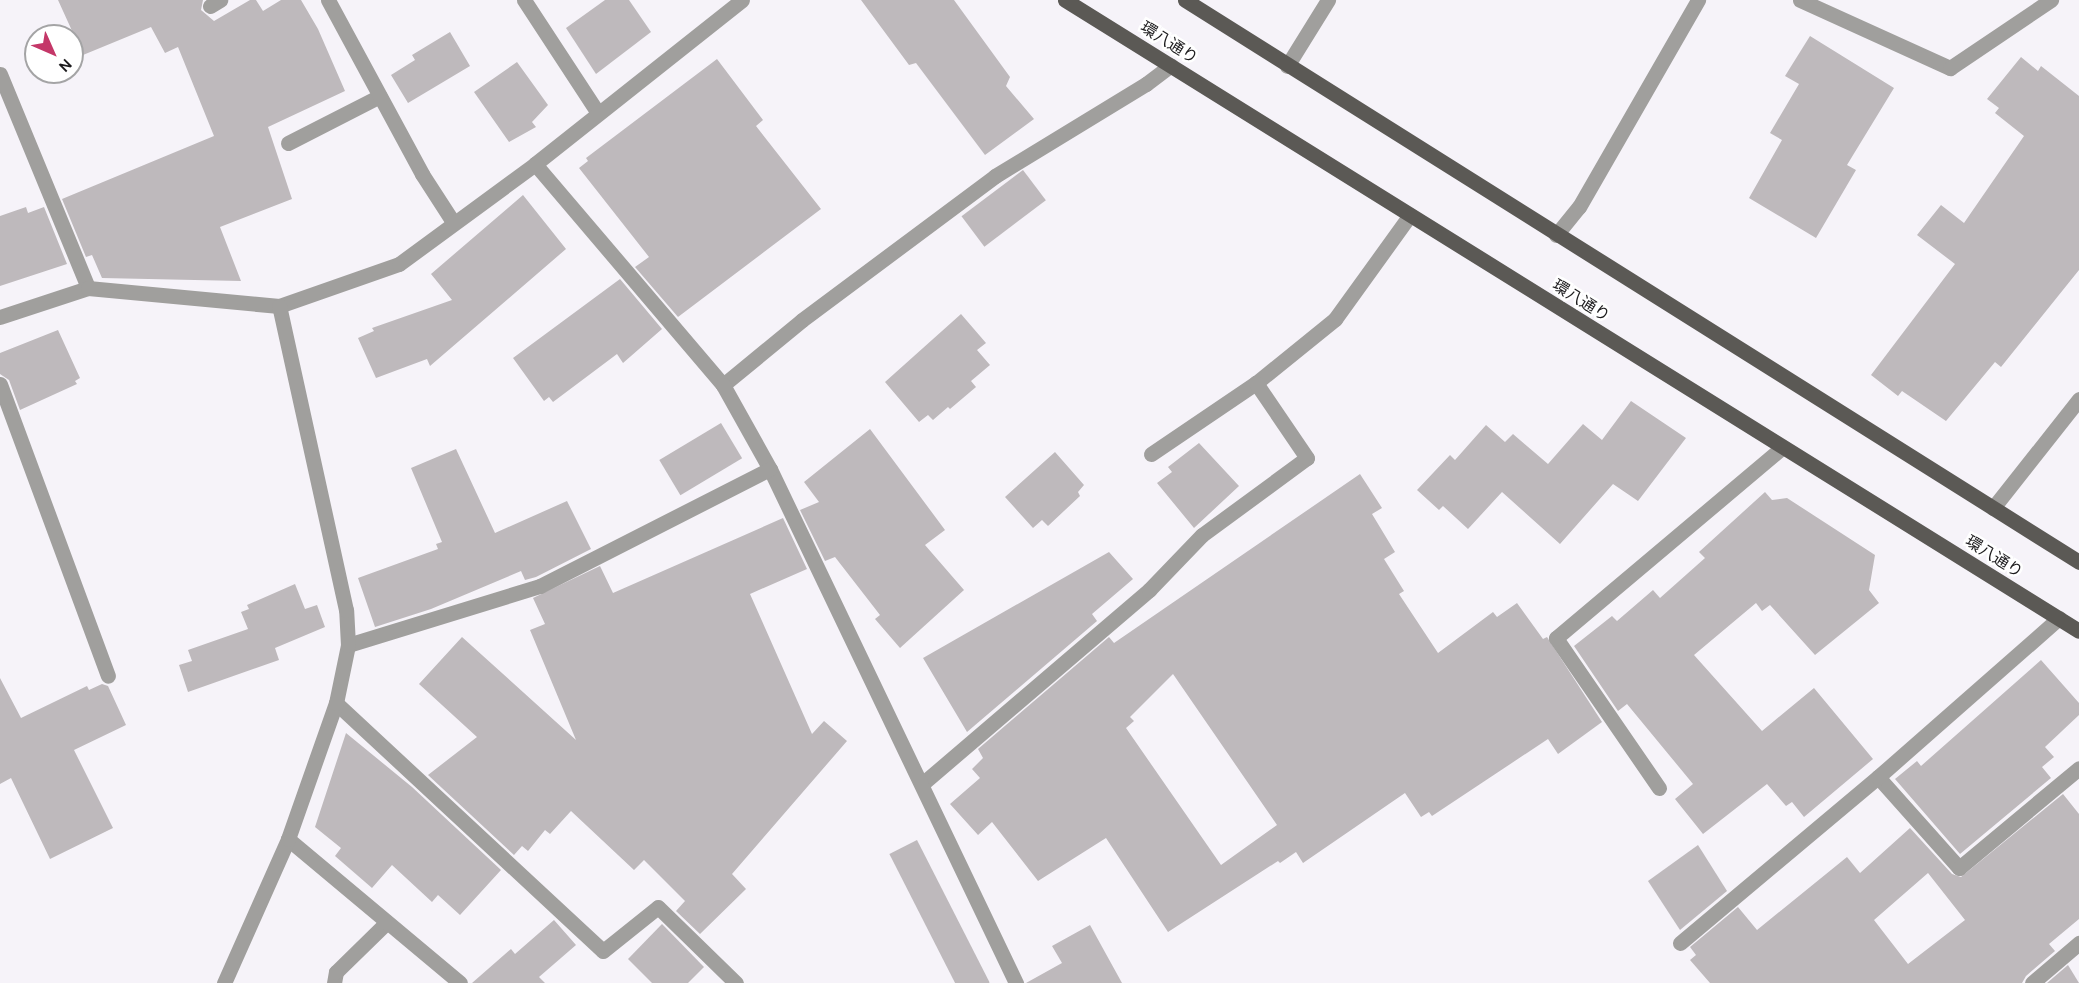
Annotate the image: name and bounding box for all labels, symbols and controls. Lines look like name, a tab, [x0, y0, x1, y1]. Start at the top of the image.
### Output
street label: 環八通り	[1137, 18, 1201, 68]
north arrow	[24, 24, 84, 84]
text: N	[55, 55, 76, 76]
street label: 環八通り	[1549, 276, 1613, 326]
street label: 環八通り	[1962, 532, 2026, 582]

